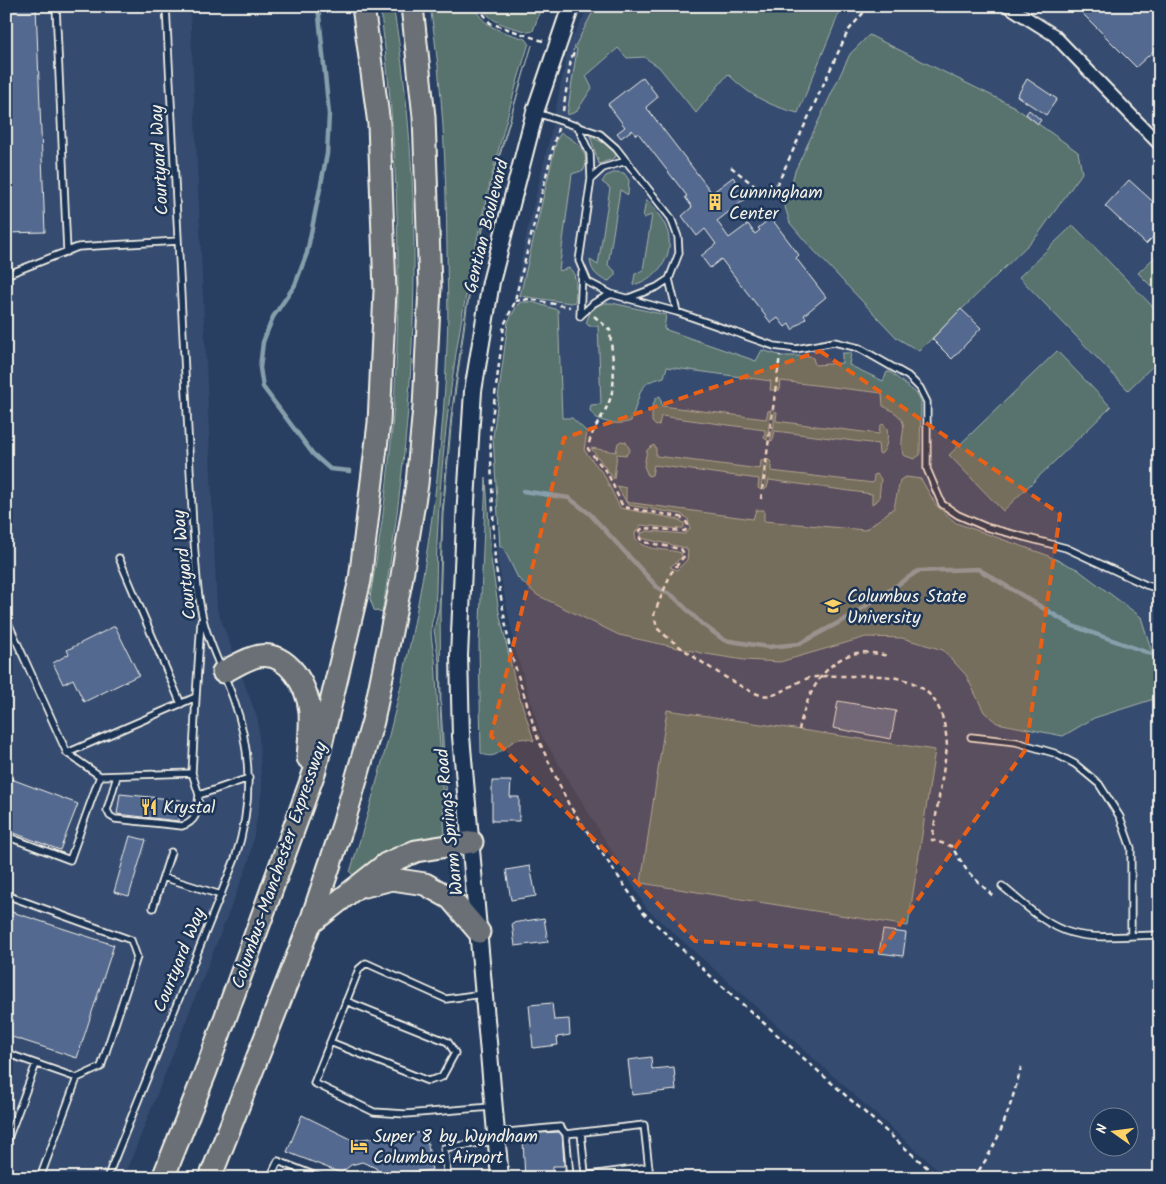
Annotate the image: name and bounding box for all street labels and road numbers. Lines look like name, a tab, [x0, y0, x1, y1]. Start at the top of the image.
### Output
street label: Courtyard Way	[143, 103, 178, 216]
street label: Gentian Boulevard	[457, 155, 518, 296]
street label: Courtyard Way	[165, 508, 206, 621]
street label: Columbus-Manchester Expressway	[224, 738, 337, 993]
street label: Warm Springs Road	[428, 746, 473, 897]
street label: Courtyard Way	[146, 903, 215, 1017]

